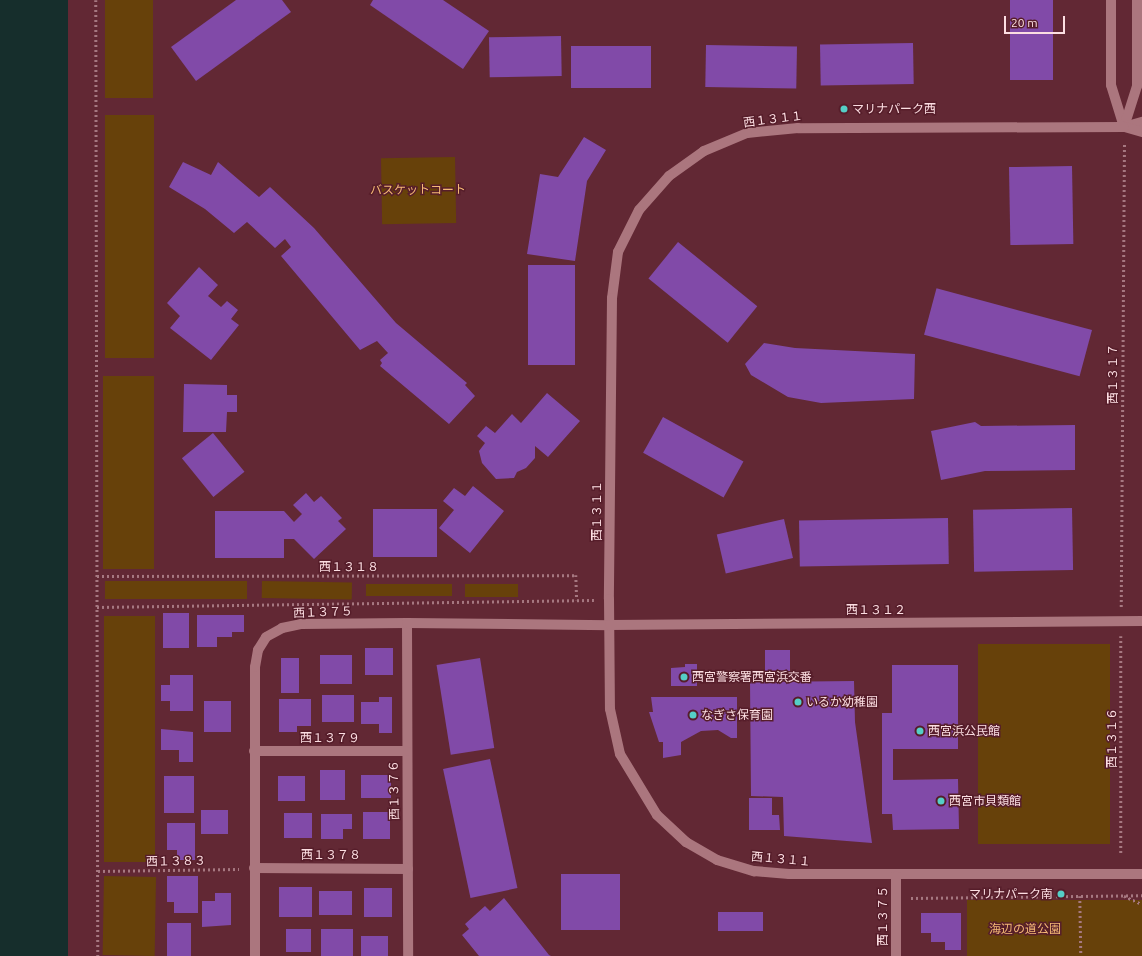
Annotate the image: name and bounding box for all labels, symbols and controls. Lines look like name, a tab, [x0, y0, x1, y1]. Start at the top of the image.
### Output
scale bar	[1006, 8, 1067, 34]
text: 20 m	[1011, 16, 1038, 29]
place label: マリナパーク西	[852, 102, 936, 116]
marker: マリナパーク西	[839, 104, 849, 114]
street label: 西１３１１	[742, 108, 804, 130]
park label: バスケットコート	[370, 183, 466, 197]
street label: 西１３１７	[1106, 344, 1120, 404]
street label: 西１３１１	[590, 481, 604, 541]
street label: 西１３１８	[319, 560, 379, 574]
street label: 西１３１２	[846, 603, 906, 617]
street label: 西１３７５	[293, 604, 353, 620]
place label: 西宮警察署西宮浜交番	[692, 670, 812, 684]
marker: 西宮警察署西宮浜交番	[679, 672, 689, 682]
place label: いるか幼稚園	[806, 695, 878, 709]
marker: いるか幼稚園	[793, 697, 803, 707]
place label: なぎさ保育園	[701, 708, 773, 722]
street label: 西１３１６	[1105, 708, 1119, 768]
marker: なぎさ保育園	[688, 710, 698, 720]
place label: 西宮浜公民館	[928, 724, 1000, 738]
marker: 西宮浜公民館	[915, 726, 925, 736]
street label: 西１３７９	[300, 731, 360, 745]
street label: 西１３７６	[386, 760, 402, 820]
place label: 西宮市貝類館	[949, 794, 1021, 808]
marker: 西宮市貝類館	[936, 796, 946, 806]
street label: 西１３７８	[301, 848, 361, 862]
street label: 西１３１１	[750, 849, 812, 869]
street label: 西１３８３	[146, 853, 206, 869]
street label: 西１３７５	[876, 886, 890, 946]
place label: マリナパーク南	[969, 887, 1053, 901]
marker: マリナパーク南	[1056, 889, 1066, 899]
park label: 海辺の道公園	[989, 922, 1061, 936]

